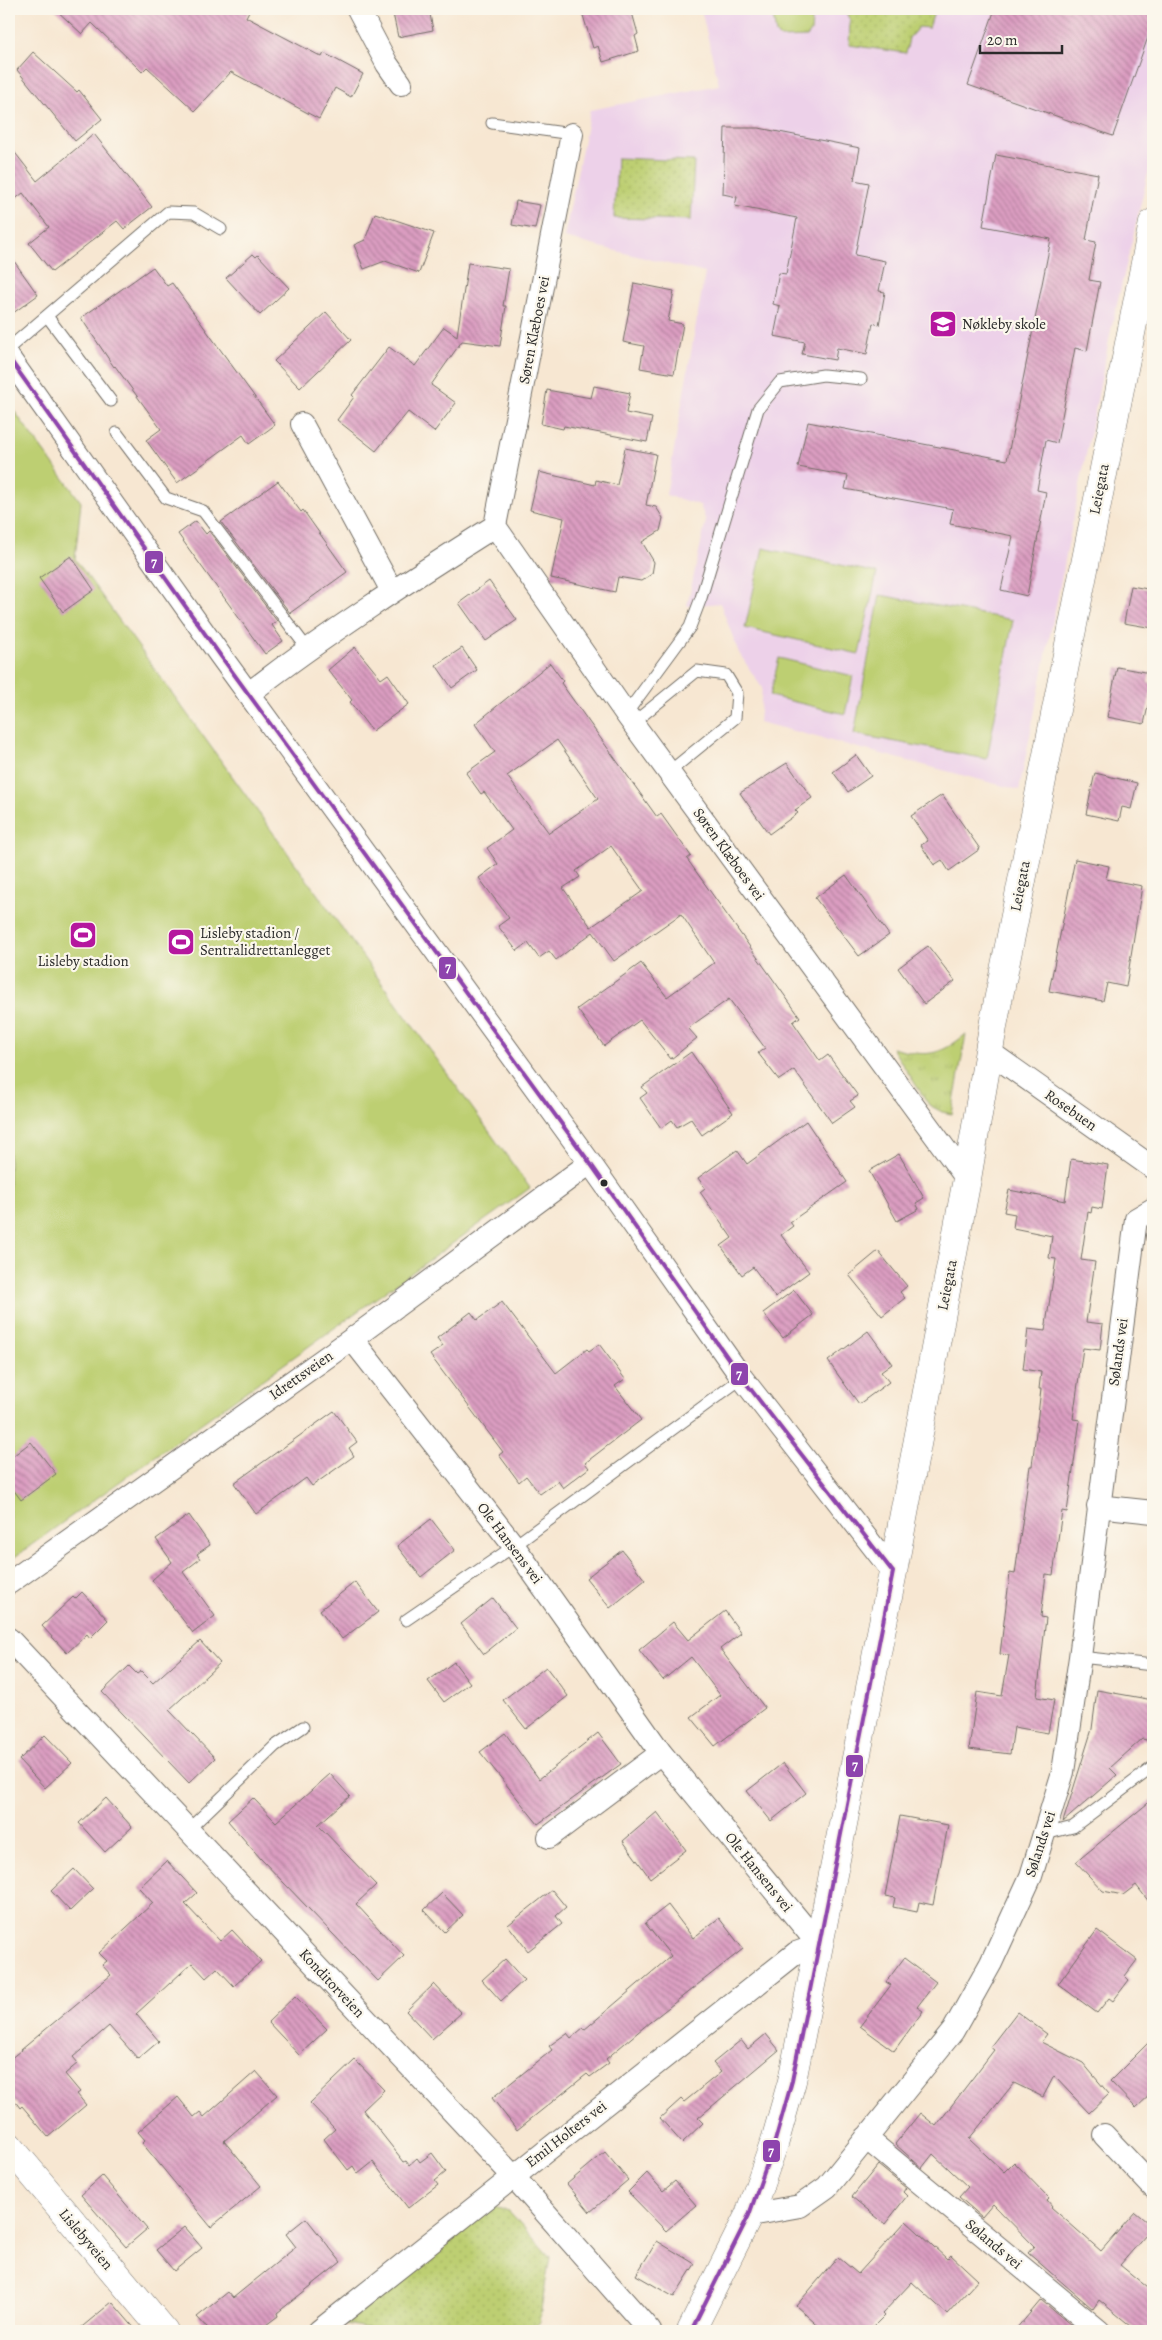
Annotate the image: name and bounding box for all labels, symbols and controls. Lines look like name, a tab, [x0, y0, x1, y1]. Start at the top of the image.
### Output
scale bar	[980, 22, 1062, 54]
text: 20 m	[987, 30, 1018, 50]
street label: Søren Klæboes vei	[514, 274, 554, 386]
school or university icon: Nøkleby skole	[928, 309, 958, 339]
place label: Nøkleby skole	[962, 314, 1046, 334]
street label: Leiegata	[1084, 462, 1114, 516]
line badge: 7	[144, 550, 164, 574]
text: 7	[151, 553, 157, 572]
street label: Søren Klæboes vei	[689, 804, 769, 904]
street label: Leiegata	[1005, 859, 1035, 913]
sports icon: Lisleby stadion	[68, 920, 98, 950]
place label: Lisleby stadion / Sentralidrettanlegget	[200, 923, 330, 960]
sports icon: Lisleby stadion / Sentralidrettanlegget	[166, 927, 196, 957]
place label: Lisleby stadion	[37, 951, 129, 971]
line badge: 7	[438, 956, 457, 980]
text: 7	[445, 958, 451, 977]
street label: Rosebuen	[1041, 1085, 1101, 1135]
unlabelled marker	[599, 1178, 609, 1188]
street label: Leiegata	[932, 1258, 962, 1312]
street label: Sølands vei	[1103, 1317, 1133, 1387]
street label: Idrettsveien	[265, 1346, 337, 1404]
line badge: 7	[730, 1362, 749, 1386]
text: 7	[736, 1365, 742, 1384]
street label: Ole Hansens vei	[473, 1498, 547, 1588]
line badge: 7	[845, 1754, 864, 1778]
text: 7	[852, 1756, 858, 1775]
street label: Sølands vei	[1020, 1808, 1060, 1880]
street label: Ole Hansens vei	[721, 1828, 797, 1916]
street label: Konditorveien	[295, 1944, 369, 2022]
street label: Emil Holters vei	[521, 2096, 611, 2172]
line badge: 7	[762, 2139, 781, 2163]
text: 7	[768, 2142, 774, 2161]
street label: Lislebyveien	[54, 2204, 118, 2274]
street label: Sølands vei	[961, 2214, 1027, 2274]

